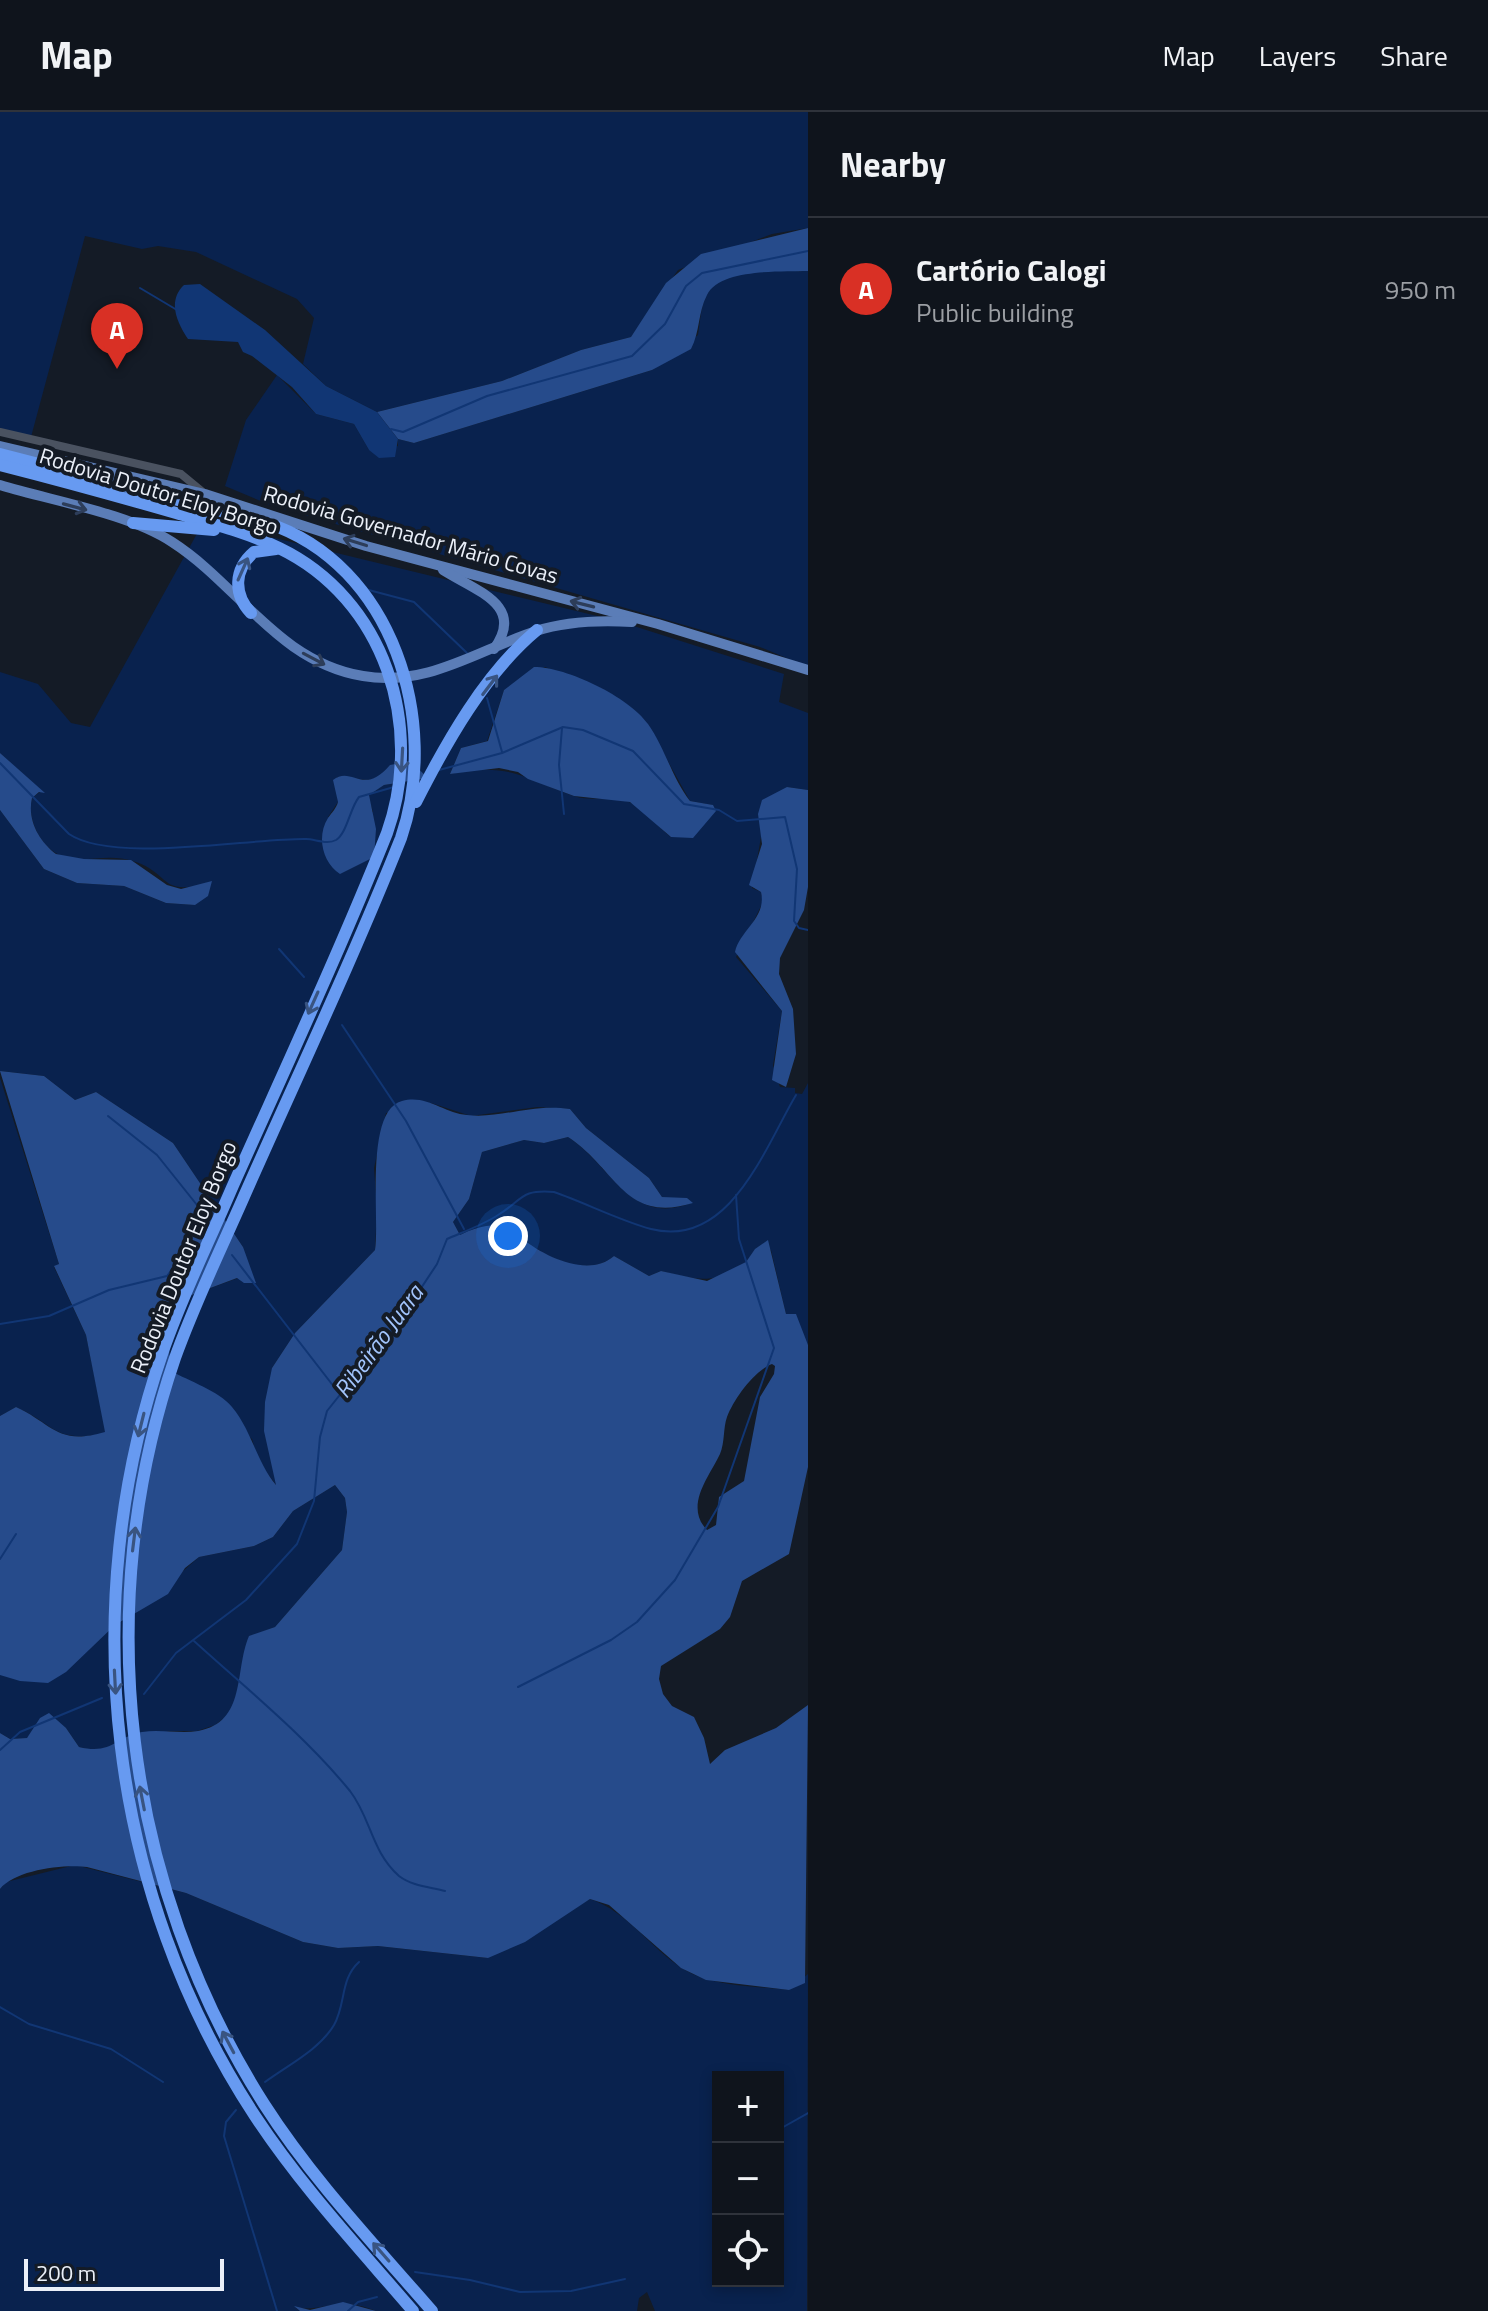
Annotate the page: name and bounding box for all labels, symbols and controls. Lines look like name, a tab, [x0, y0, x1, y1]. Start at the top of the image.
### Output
text: Map	[40, 26, 113, 84]
text: Map	[1162, 34, 1215, 77]
text: Layers	[1259, 34, 1336, 77]
text: Share	[1380, 34, 1448, 77]
text: Nearby	[840, 138, 946, 190]
text: Cartório Calogi	[916, 247, 1107, 293]
text: A	[858, 270, 874, 309]
text: 950 m	[1385, 270, 1456, 309]
text: Public building	[916, 293, 1074, 332]
pin: A	[91, 303, 143, 369]
street label: Rodovia Doutor Eloy Borgo	[35, 438, 283, 544]
street label: Rodovia Governador Mário Covas	[260, 476, 562, 592]
one-way arrow	[61, 501, 87, 516]
one-way arrow	[343, 534, 369, 549]
one-way arrow	[236, 558, 251, 582]
one-way arrow	[570, 596, 596, 611]
one-way arrow	[301, 651, 325, 667]
one-way arrow	[481, 675, 498, 696]
one-way arrow	[395, 746, 410, 773]
one-way arrow	[305, 990, 320, 1015]
street label: Rodovia Doutor Eloy Borgo	[121, 1136, 245, 1378]
your location	[488, 1216, 528, 1256]
water label: Ribeirão Juara	[325, 1275, 433, 1405]
one-way arrow	[132, 1411, 147, 1437]
one-way arrow	[126, 1526, 141, 1553]
one-way arrow	[107, 1668, 122, 1695]
one-way arrow	[134, 1786, 149, 1811]
one-way arrow	[220, 2031, 236, 2055]
map controls	[712, 2071, 784, 2287]
button: +	[712, 2071, 784, 2143]
button: −	[712, 2143, 784, 2215]
button: locate	[712, 2215, 784, 2287]
one-way arrow	[372, 2242, 390, 2263]
scale bar	[24, 2255, 224, 2291]
text: 200 m	[36, 2256, 96, 2290]

